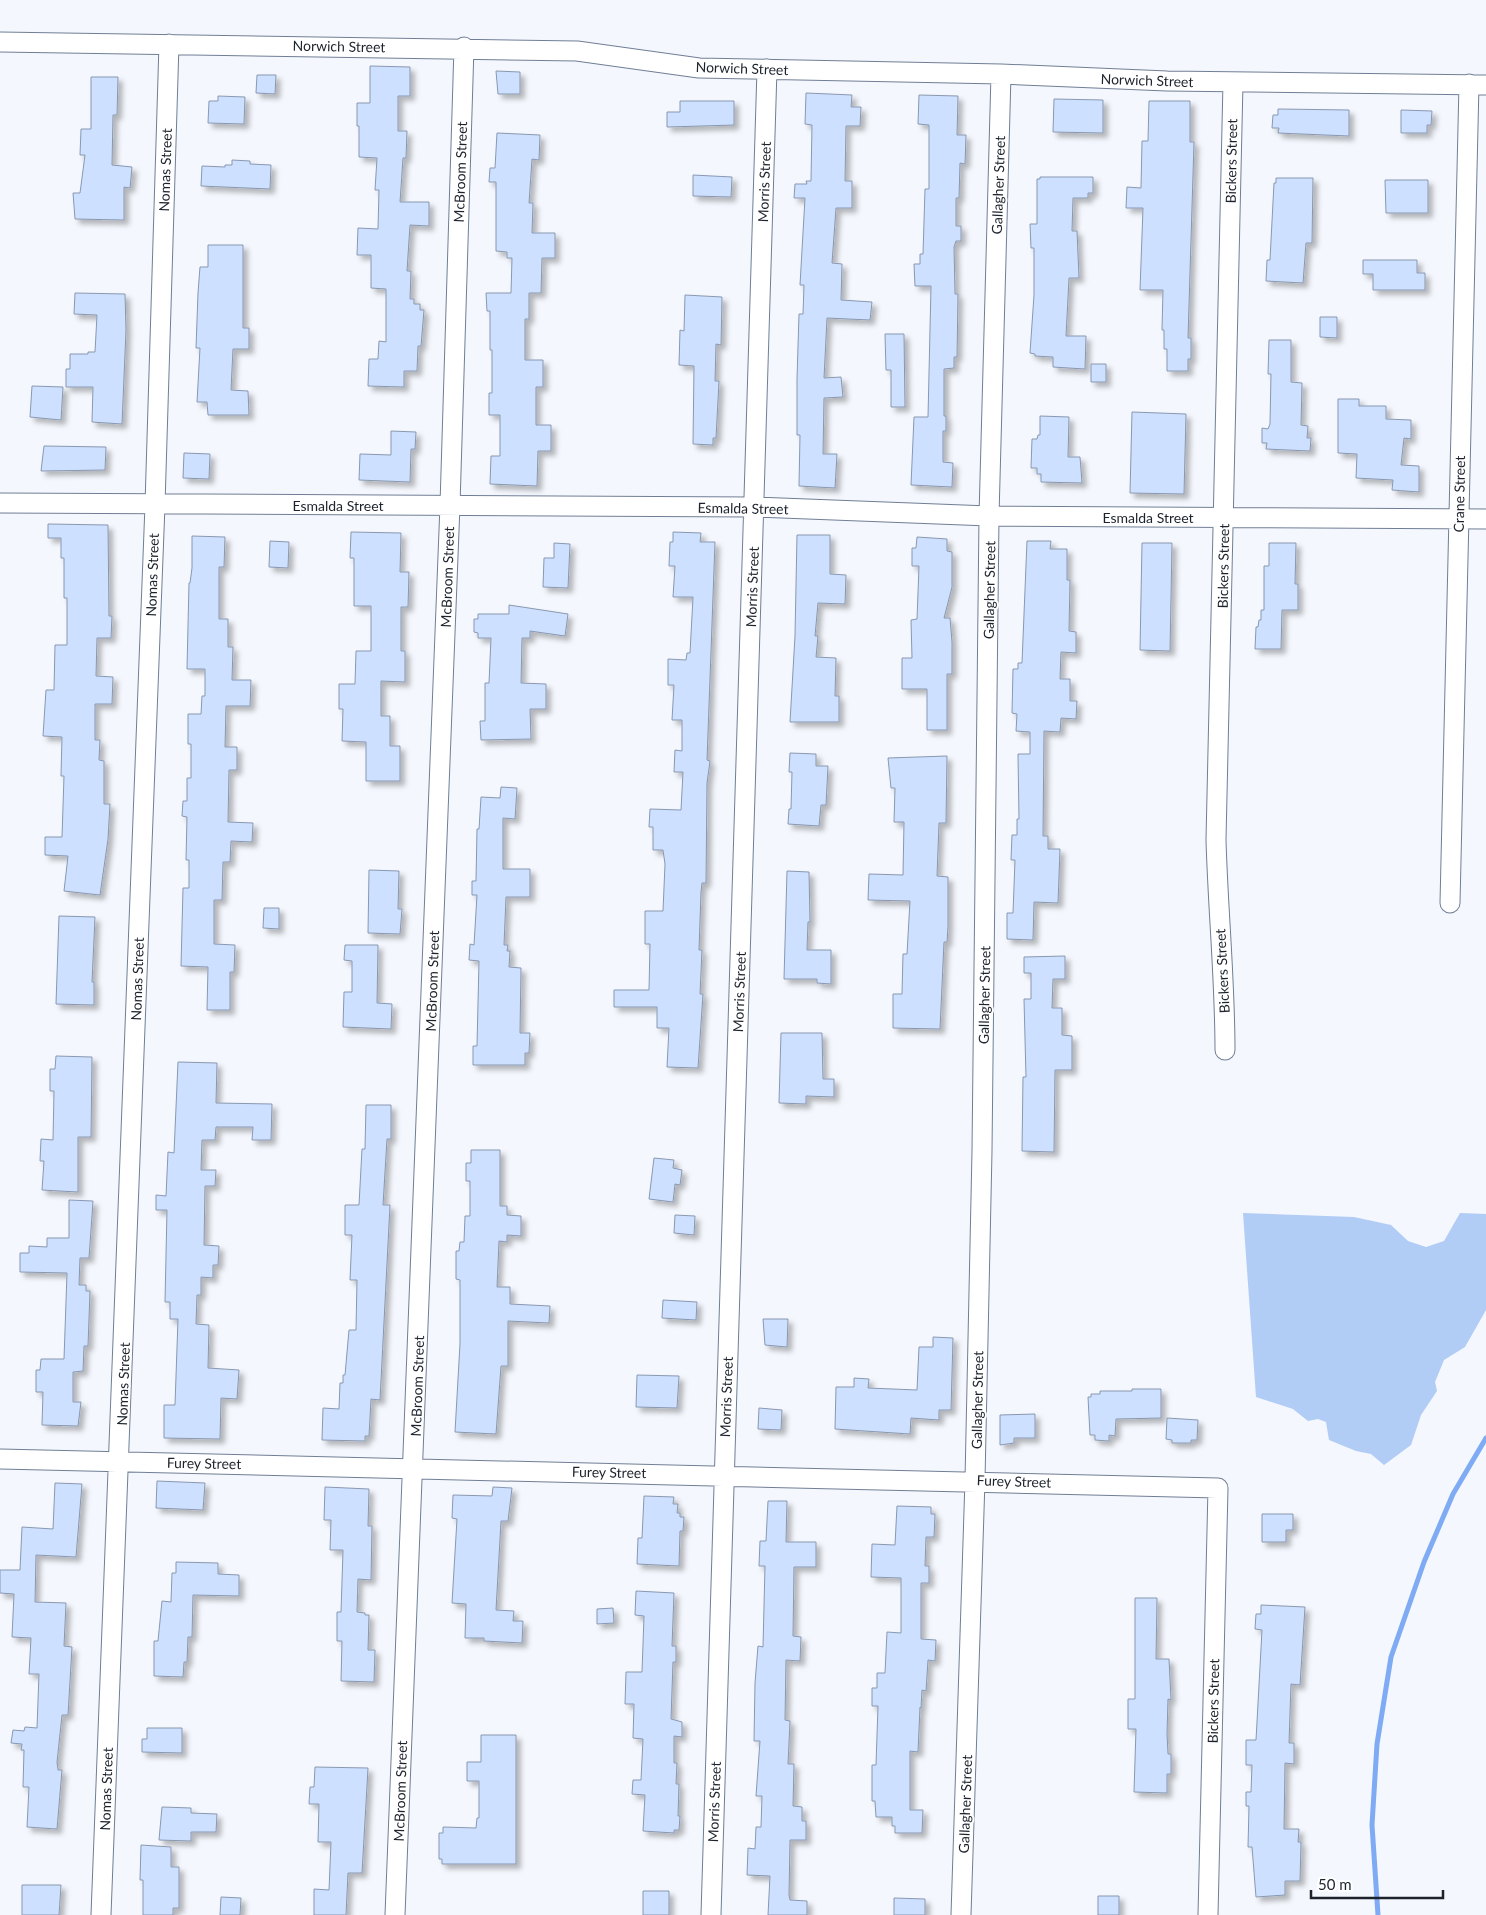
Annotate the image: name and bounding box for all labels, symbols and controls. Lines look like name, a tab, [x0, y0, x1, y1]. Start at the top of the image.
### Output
street label: Norwich Street	[292, 37, 386, 55]
street label: Norwich Street	[695, 58, 789, 78]
street label: Norwich Street	[1100, 70, 1194, 90]
street label: Bickers Street	[1222, 119, 1240, 203]
street label: McBroom Street	[450, 121, 470, 223]
street label: Nomas Street	[155, 128, 175, 212]
street label: Gallagher Street	[988, 136, 1008, 234]
street label: Morris Street	[754, 141, 774, 223]
street label: Crane Street	[1450, 455, 1468, 533]
street label: Esmalda Street	[292, 497, 384, 514]
street label: Esmalda Street	[697, 499, 789, 517]
street label: Esmalda Street	[1102, 509, 1194, 526]
street label: Bickers Street	[1214, 524, 1232, 608]
street label: McBroom Street	[437, 526, 457, 628]
street label: Nomas Street	[142, 533, 162, 617]
street label: Gallagher Street	[980, 541, 998, 639]
street label: Morris Street	[742, 546, 762, 628]
street label: Bickers Street	[1211, 928, 1233, 1014]
street label: McBroom Street	[422, 930, 442, 1032]
street label: Nomas Street	[127, 937, 147, 1021]
street label: Gallagher Street	[975, 946, 993, 1044]
street label: Morris Street	[729, 951, 749, 1033]
street label: McBroom Street	[407, 1335, 427, 1437]
street label: Nomas Street	[113, 1342, 133, 1426]
street label: Gallagher Street	[968, 1351, 986, 1449]
street label: Morris Street	[716, 1356, 736, 1438]
street label: Furey Street	[167, 1454, 241, 1472]
street label: Furey Street	[572, 1463, 646, 1481]
street label: Furey Street	[976, 1471, 1052, 1491]
street label: Bickers Street	[1204, 1659, 1222, 1743]
street label: McBroom Street	[390, 1740, 410, 1842]
street label: Nomas Street	[96, 1747, 116, 1831]
street label: Gallagher Street	[955, 1755, 975, 1853]
street label: Morris Street	[704, 1761, 724, 1843]
scale bar	[1311, 1868, 1444, 1900]
text: 50 m	[1318, 1875, 1352, 1893]

